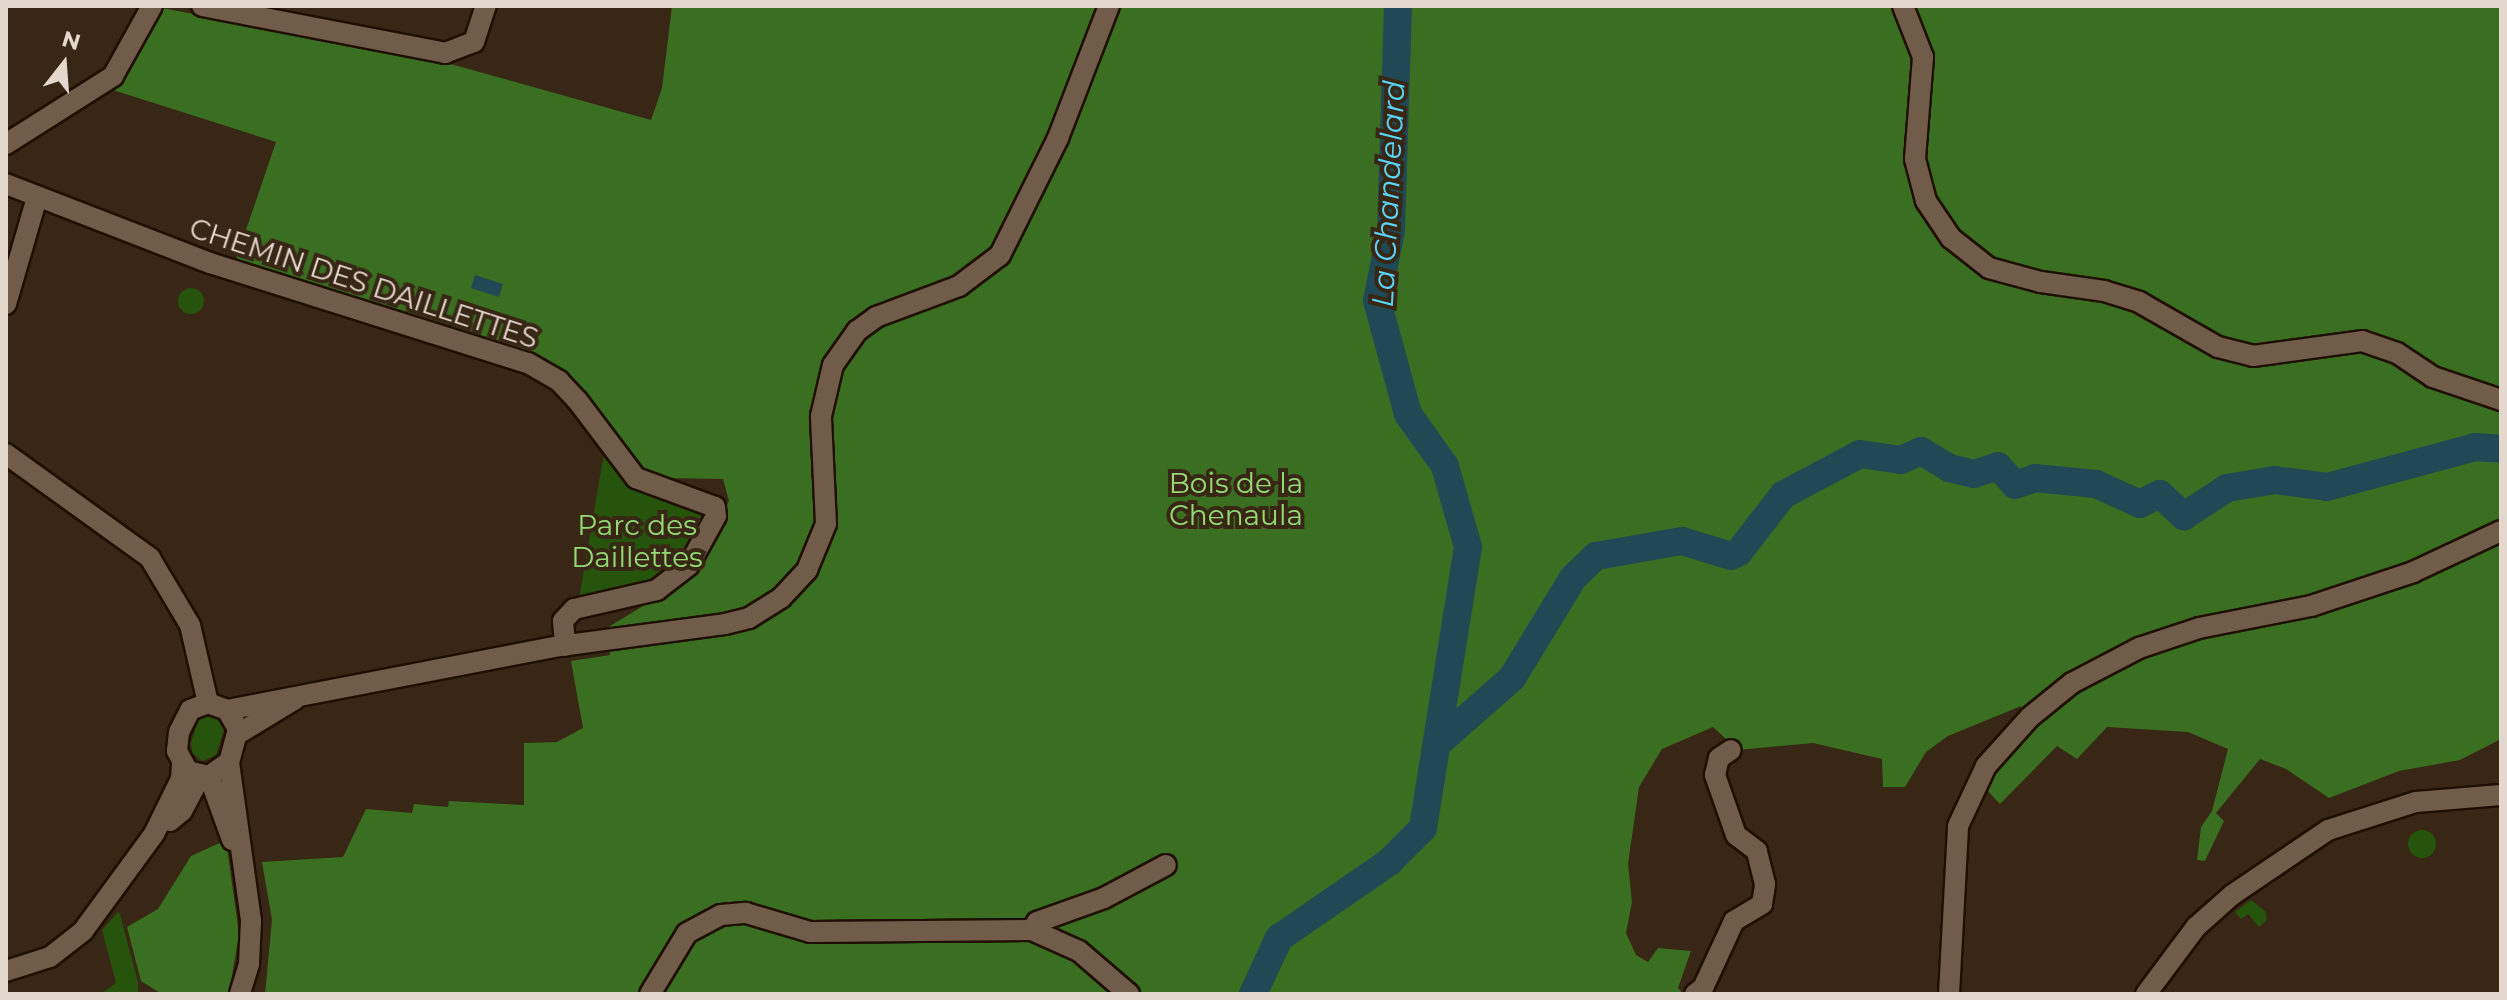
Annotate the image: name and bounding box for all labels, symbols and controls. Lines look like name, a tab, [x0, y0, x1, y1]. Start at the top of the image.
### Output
north arrow	[24, 24, 104, 104]
text: N	[59, 25, 84, 56]
water label: La Chandelard	[1365, 80, 1413, 308]
street label: CHEMIN DES DAILLETTES	[185, 211, 543, 355]
park label: Bois de la Chenaula	[1169, 466, 1303, 532]
park label: Parc des Daillettes	[571, 508, 703, 574]

